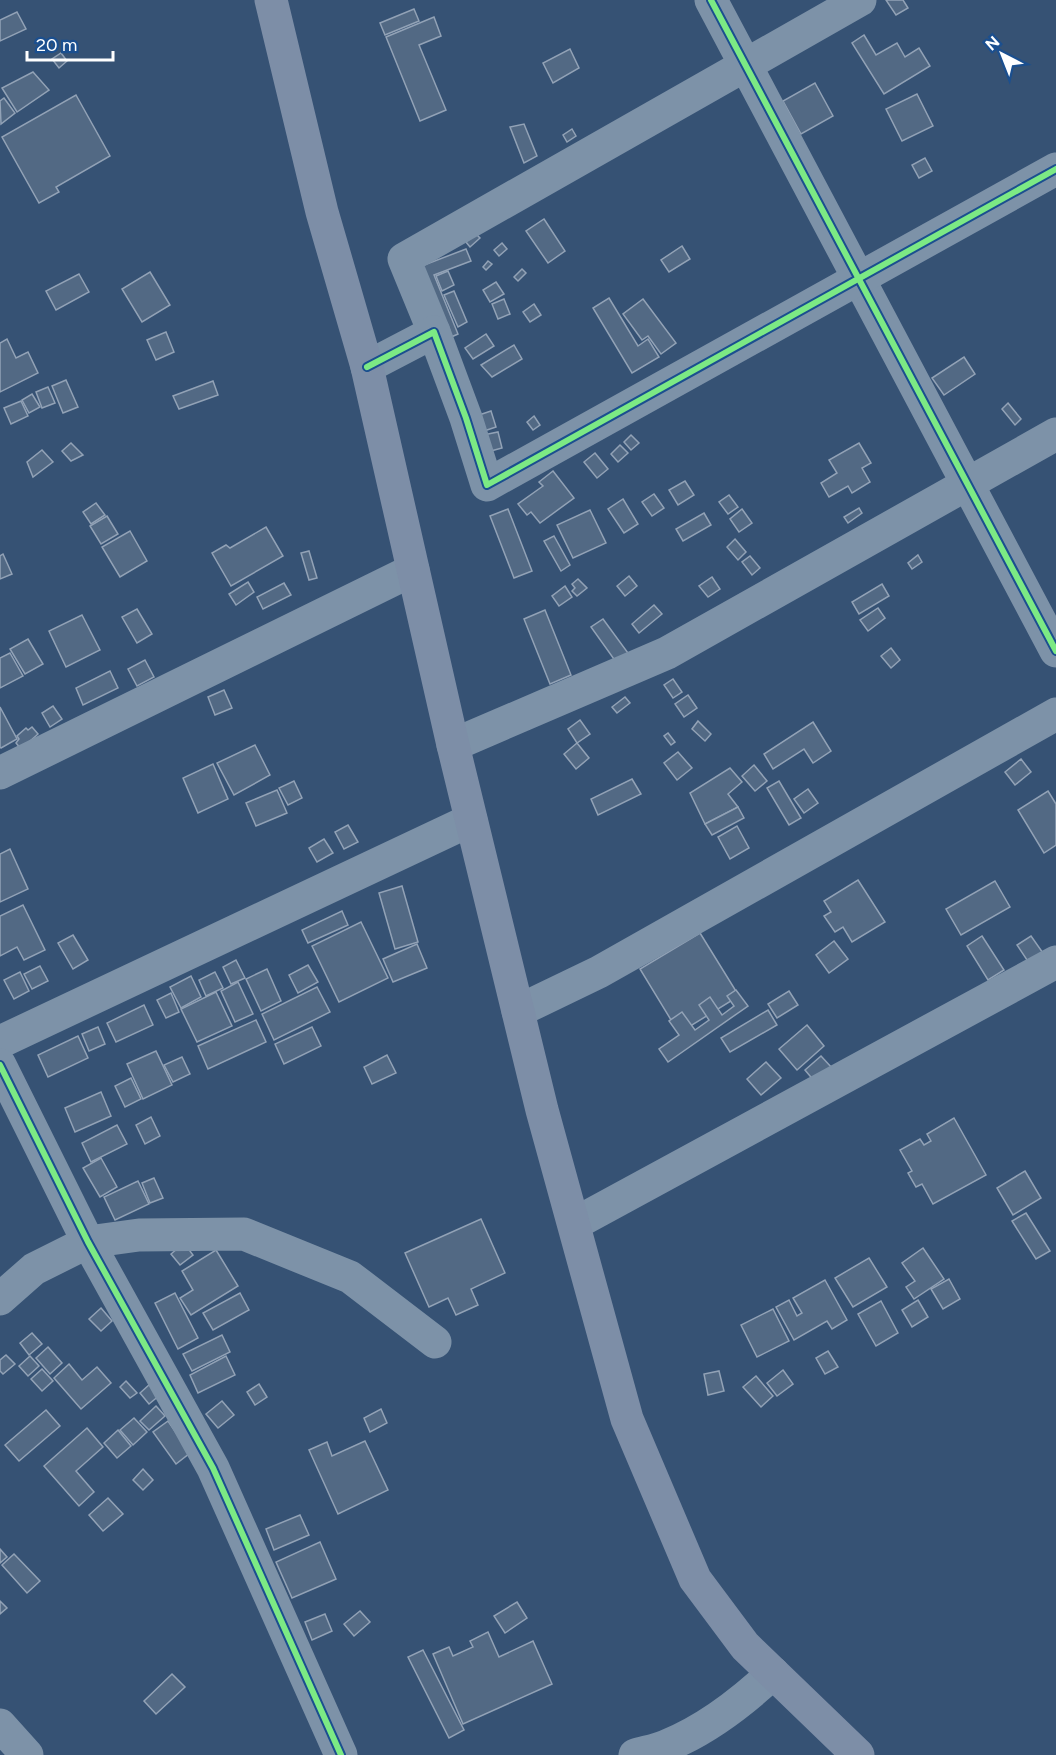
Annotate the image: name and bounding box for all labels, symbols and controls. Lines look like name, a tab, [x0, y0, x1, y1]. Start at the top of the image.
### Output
scale bar	[27, 24, 112, 62]
north arrow	[972, 24, 1032, 84]
text: N	[981, 32, 1003, 54]
text: 20 m	[36, 34, 77, 56]

